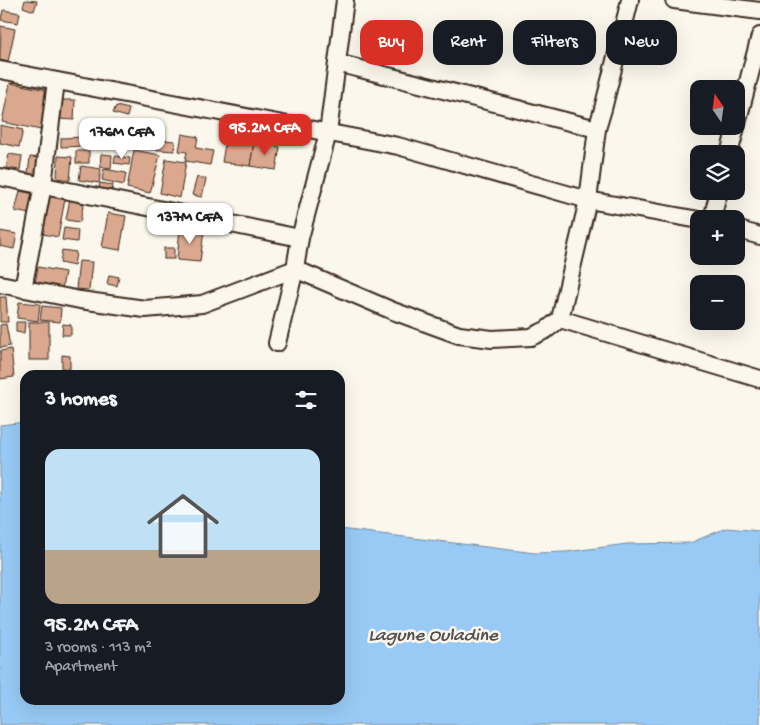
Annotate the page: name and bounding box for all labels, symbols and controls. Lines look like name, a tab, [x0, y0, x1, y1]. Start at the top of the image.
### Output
chip: Buy	[360, 20, 423, 65]
chip: Rent	[433, 20, 503, 65]
chip: Filters	[513, 20, 596, 65]
chip: New	[606, 20, 677, 65]
north arrow	[690, 80, 745, 135]
map controls	[690, 80, 745, 330]
pin: 95.2M CFA	[208, 114, 322, 156]
pin: 176M CFA	[70, 118, 174, 160]
text: 95.2M CFA	[230, 120, 300, 139]
text: 176M CFA	[90, 124, 154, 143]
button: layers	[690, 145, 745, 200]
pin: 137M CFA	[138, 202, 242, 245]
text: 137M CFA	[158, 209, 222, 228]
button: +	[690, 210, 745, 265]
button: −	[690, 275, 745, 330]
icon: filters	[292, 386, 320, 414]
text: 3 homes	[45, 388, 117, 413]
icon: home	[138, 481, 228, 571]
text: 95.2M CFA	[45, 614, 138, 639]
water label: Lagune Ouladine	[368, 625, 499, 648]
text: 3 rooms · 113 m²	[45, 639, 152, 658]
text: Apartment	[45, 658, 117, 677]

